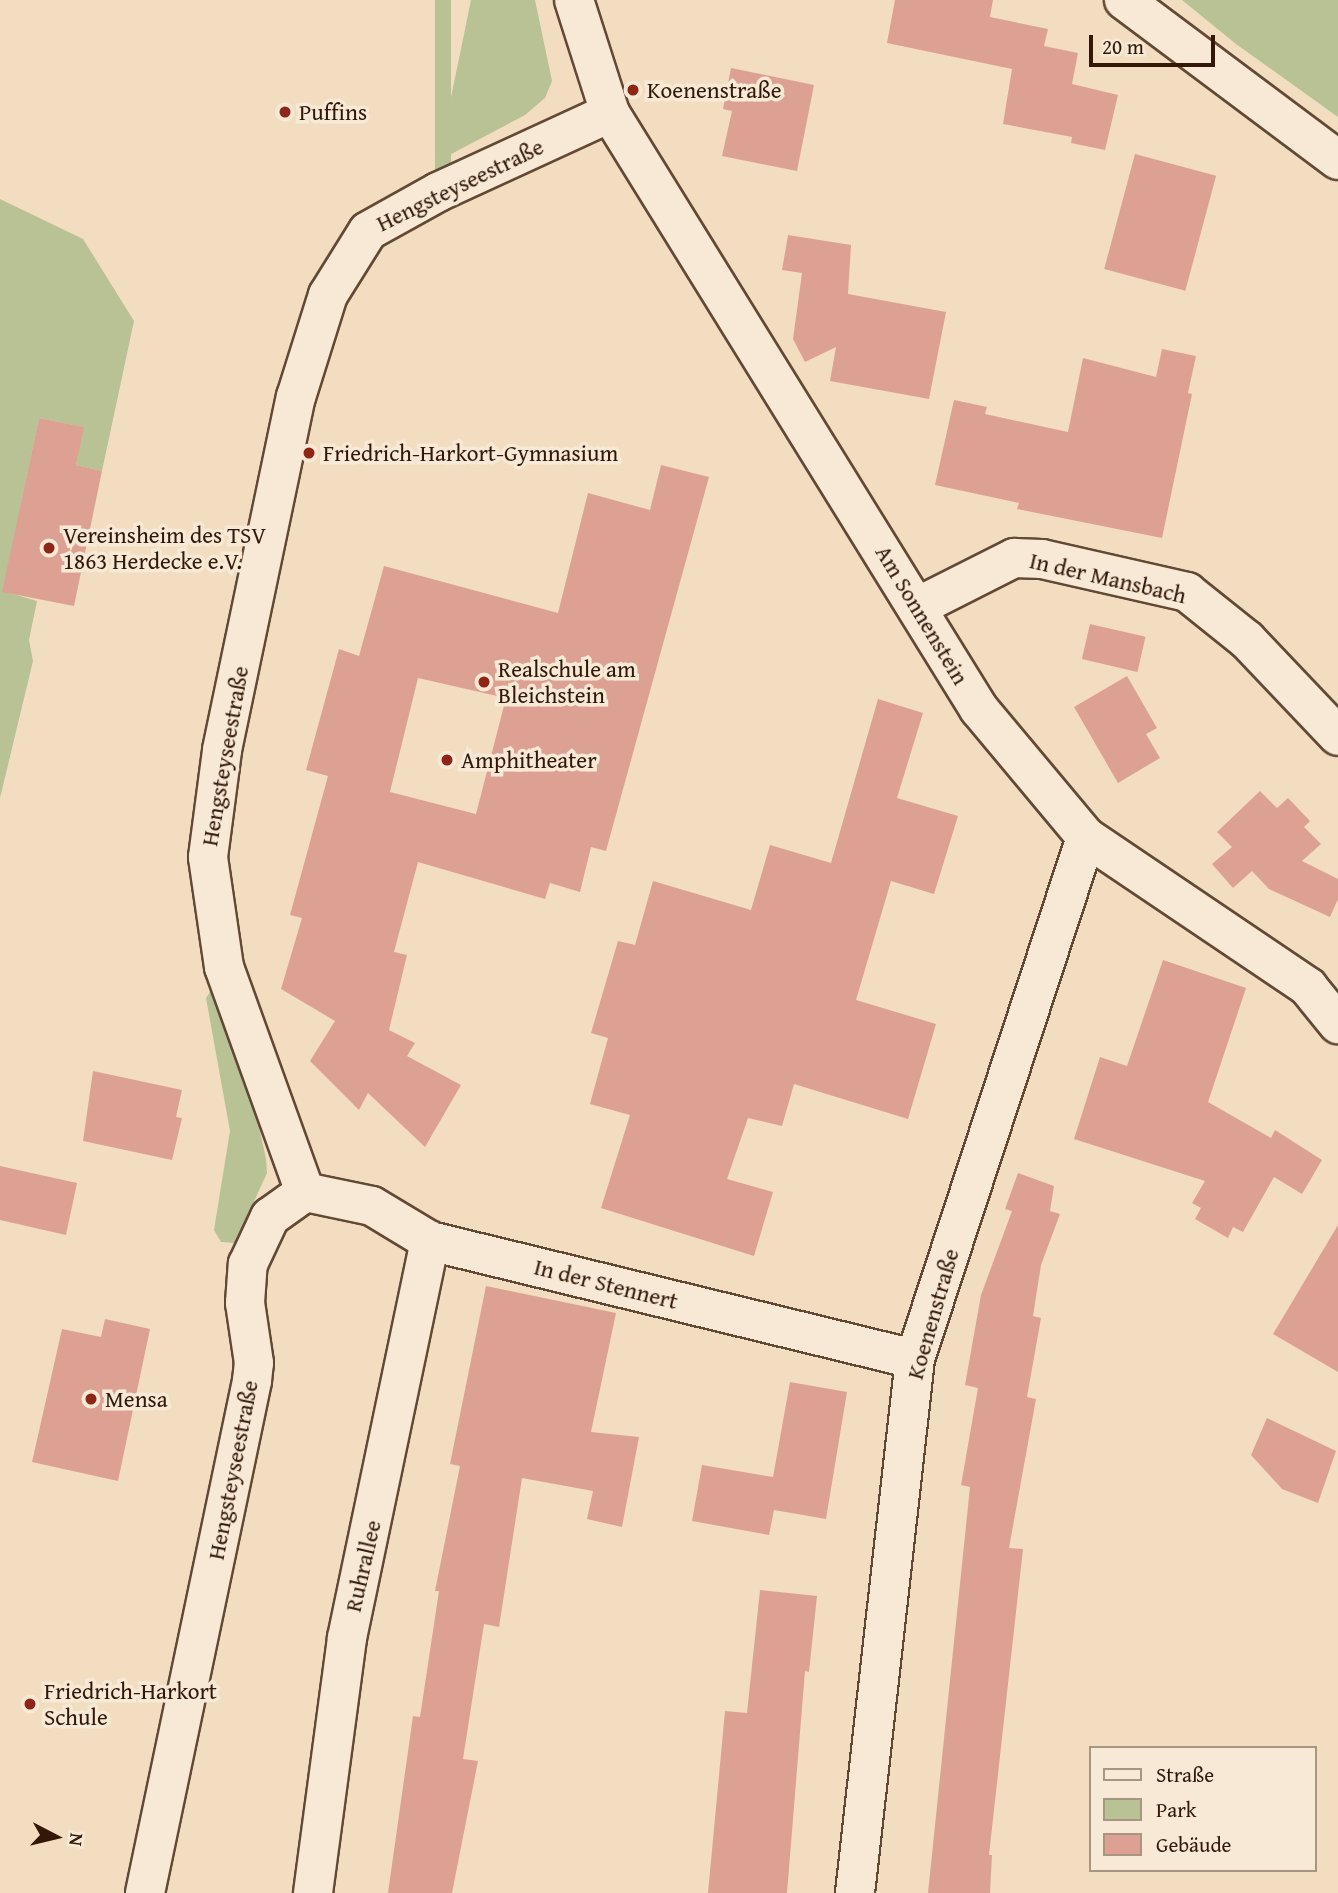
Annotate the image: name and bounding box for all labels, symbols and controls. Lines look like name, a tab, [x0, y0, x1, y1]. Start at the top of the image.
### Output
scale bar	[1093, 21, 1219, 65]
text: 20 m	[1102, 31, 1144, 62]
place label: Koenenstraße	[647, 76, 781, 104]
marker: Koenenstraße	[625, 82, 641, 98]
place label: Puffins	[299, 98, 367, 126]
marker: Puffins	[277, 104, 293, 120]
street label: Hengsteyseestraße	[372, 133, 548, 237]
place label: Friedrich-Harkort-Gymnasium	[323, 439, 618, 467]
marker: Friedrich-Harkort-Gymnasium	[301, 445, 317, 461]
place label: Vereinsheim des TSV 1863 Herdecke e.V.	[63, 521, 266, 575]
marker: Vereinsheim des TSV 1863 Herdecke e.V.	[41, 540, 57, 556]
street label: Am Sonnenstein	[870, 540, 974, 690]
street label: In der Mansbach	[1027, 547, 1189, 609]
place label: Realschule am Bleichstein	[498, 655, 636, 709]
street label: Hengsteyseestraße	[196, 664, 254, 848]
marker: Realschule am Bleichstein	[476, 674, 492, 690]
place label: Amphitheater	[461, 746, 597, 774]
marker: Amphitheater	[439, 752, 455, 768]
street label: Koenenstraße	[901, 1246, 965, 1382]
street label: In der Stennert	[531, 1253, 681, 1315]
street label: Hengsteyseestraße	[202, 1378, 264, 1562]
place label: Mensa	[105, 1385, 168, 1413]
marker: Mensa	[83, 1391, 99, 1407]
street label: Ruhrallee	[339, 1517, 387, 1615]
place label: Friedrich-Harkort Schule	[44, 1677, 217, 1731]
marker: Friedrich-Harkort Schule	[22, 1696, 38, 1712]
legend	[1090, 1746, 1317, 1872]
text: Straße	[1156, 1759, 1214, 1790]
text: Park	[1156, 1794, 1197, 1825]
north arrow	[21, 1802, 91, 1872]
text: Gebäude	[1156, 1829, 1231, 1860]
text: N	[62, 1832, 92, 1848]

